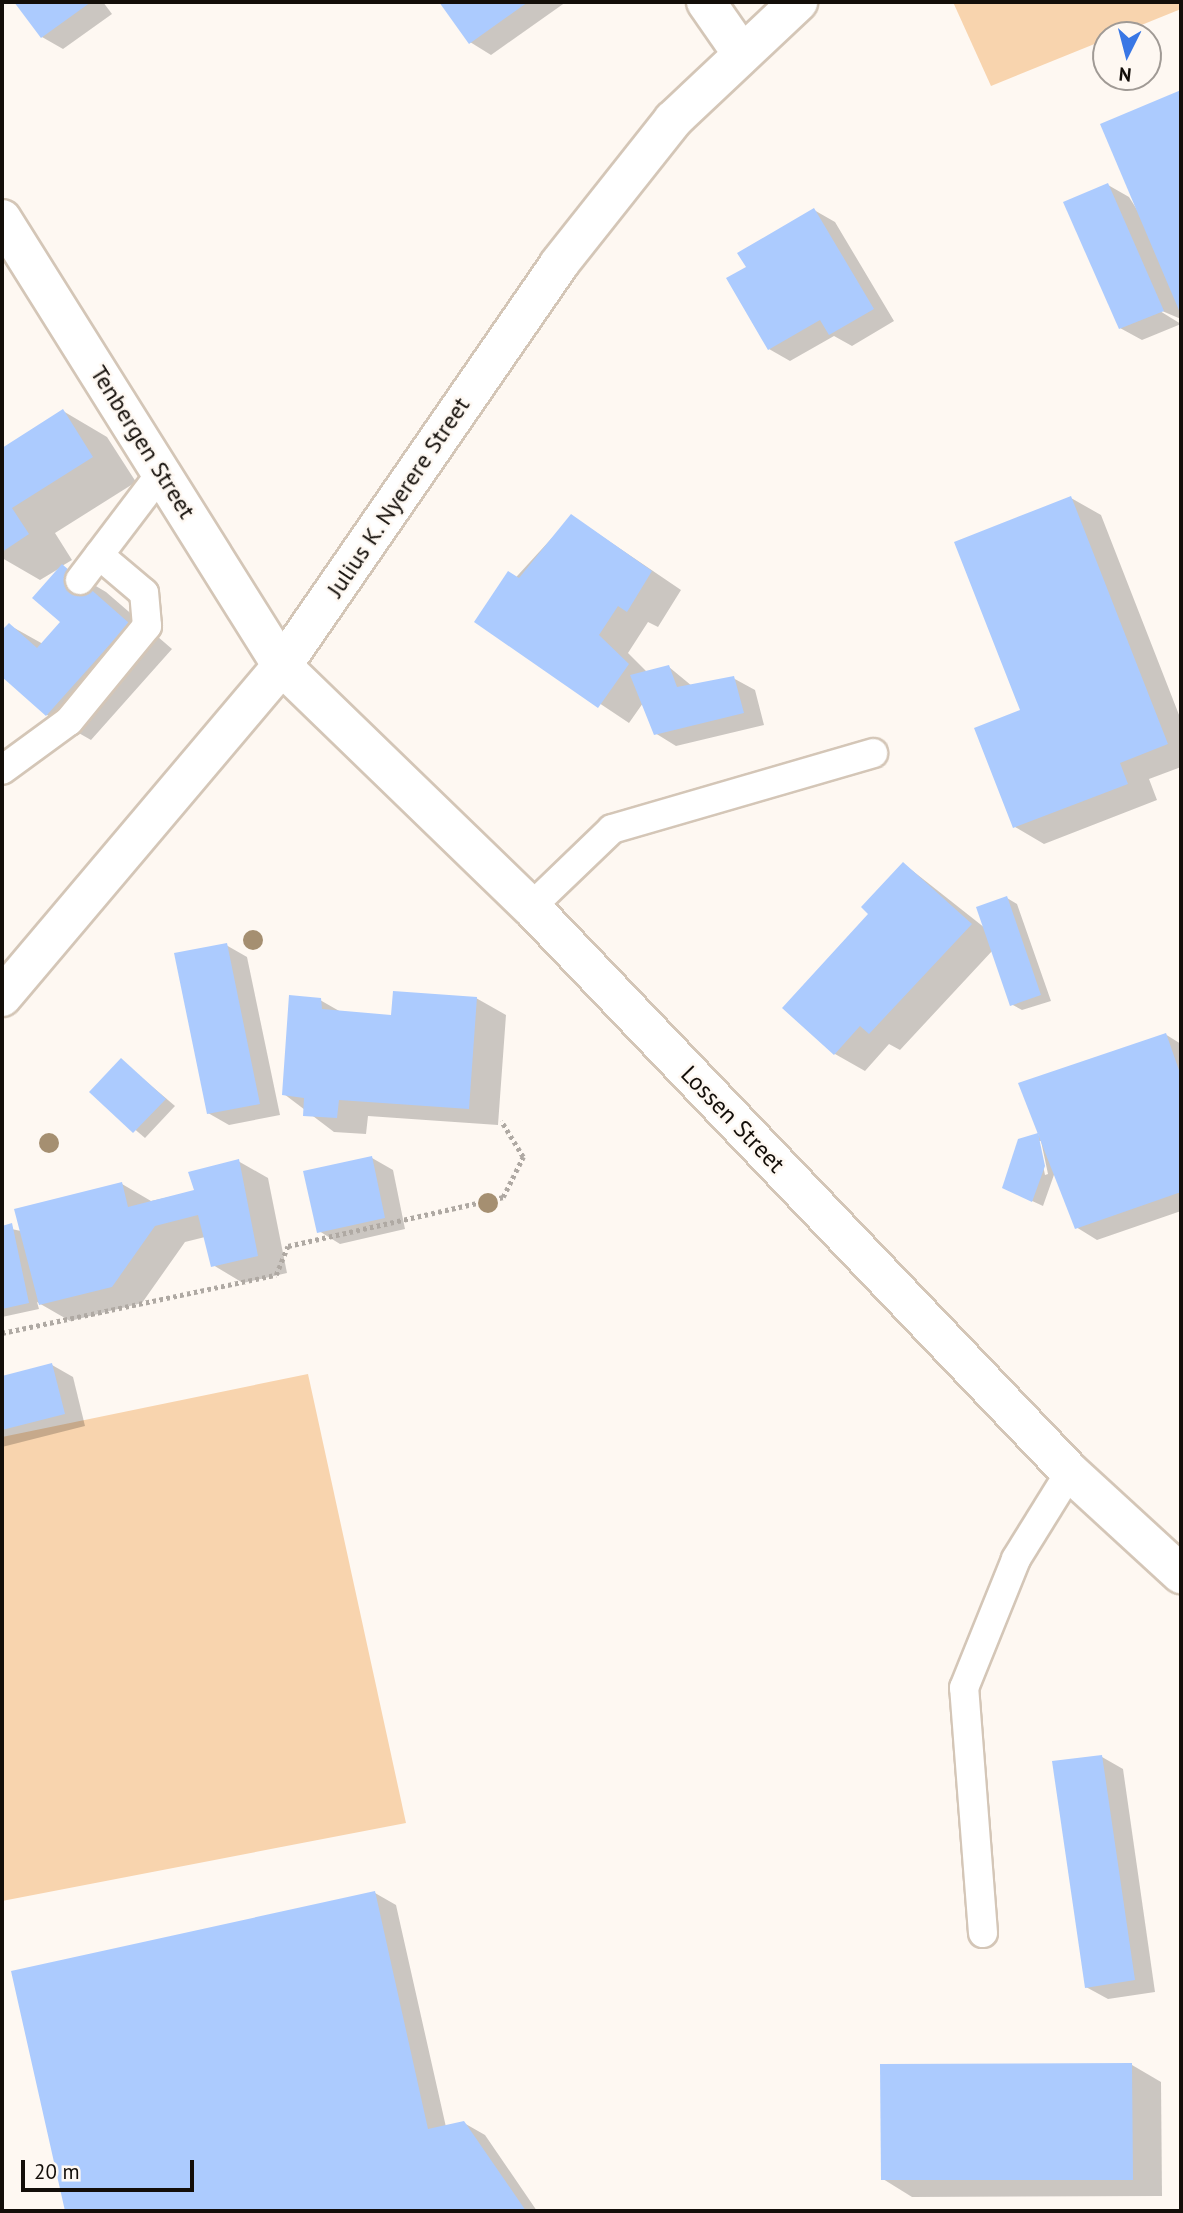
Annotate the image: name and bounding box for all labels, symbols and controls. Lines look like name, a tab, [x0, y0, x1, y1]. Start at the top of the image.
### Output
north arrow	[1092, 21, 1162, 91]
text: N	[1118, 62, 1132, 87]
street label: Tenbergen Street	[84, 360, 202, 524]
street label: Julius K. Nyerere Street	[320, 391, 476, 603]
street label: Lossen Street	[675, 1060, 791, 1178]
scale bar	[24, 2146, 198, 2190]
text: 20 m	[34, 2158, 80, 2185]

